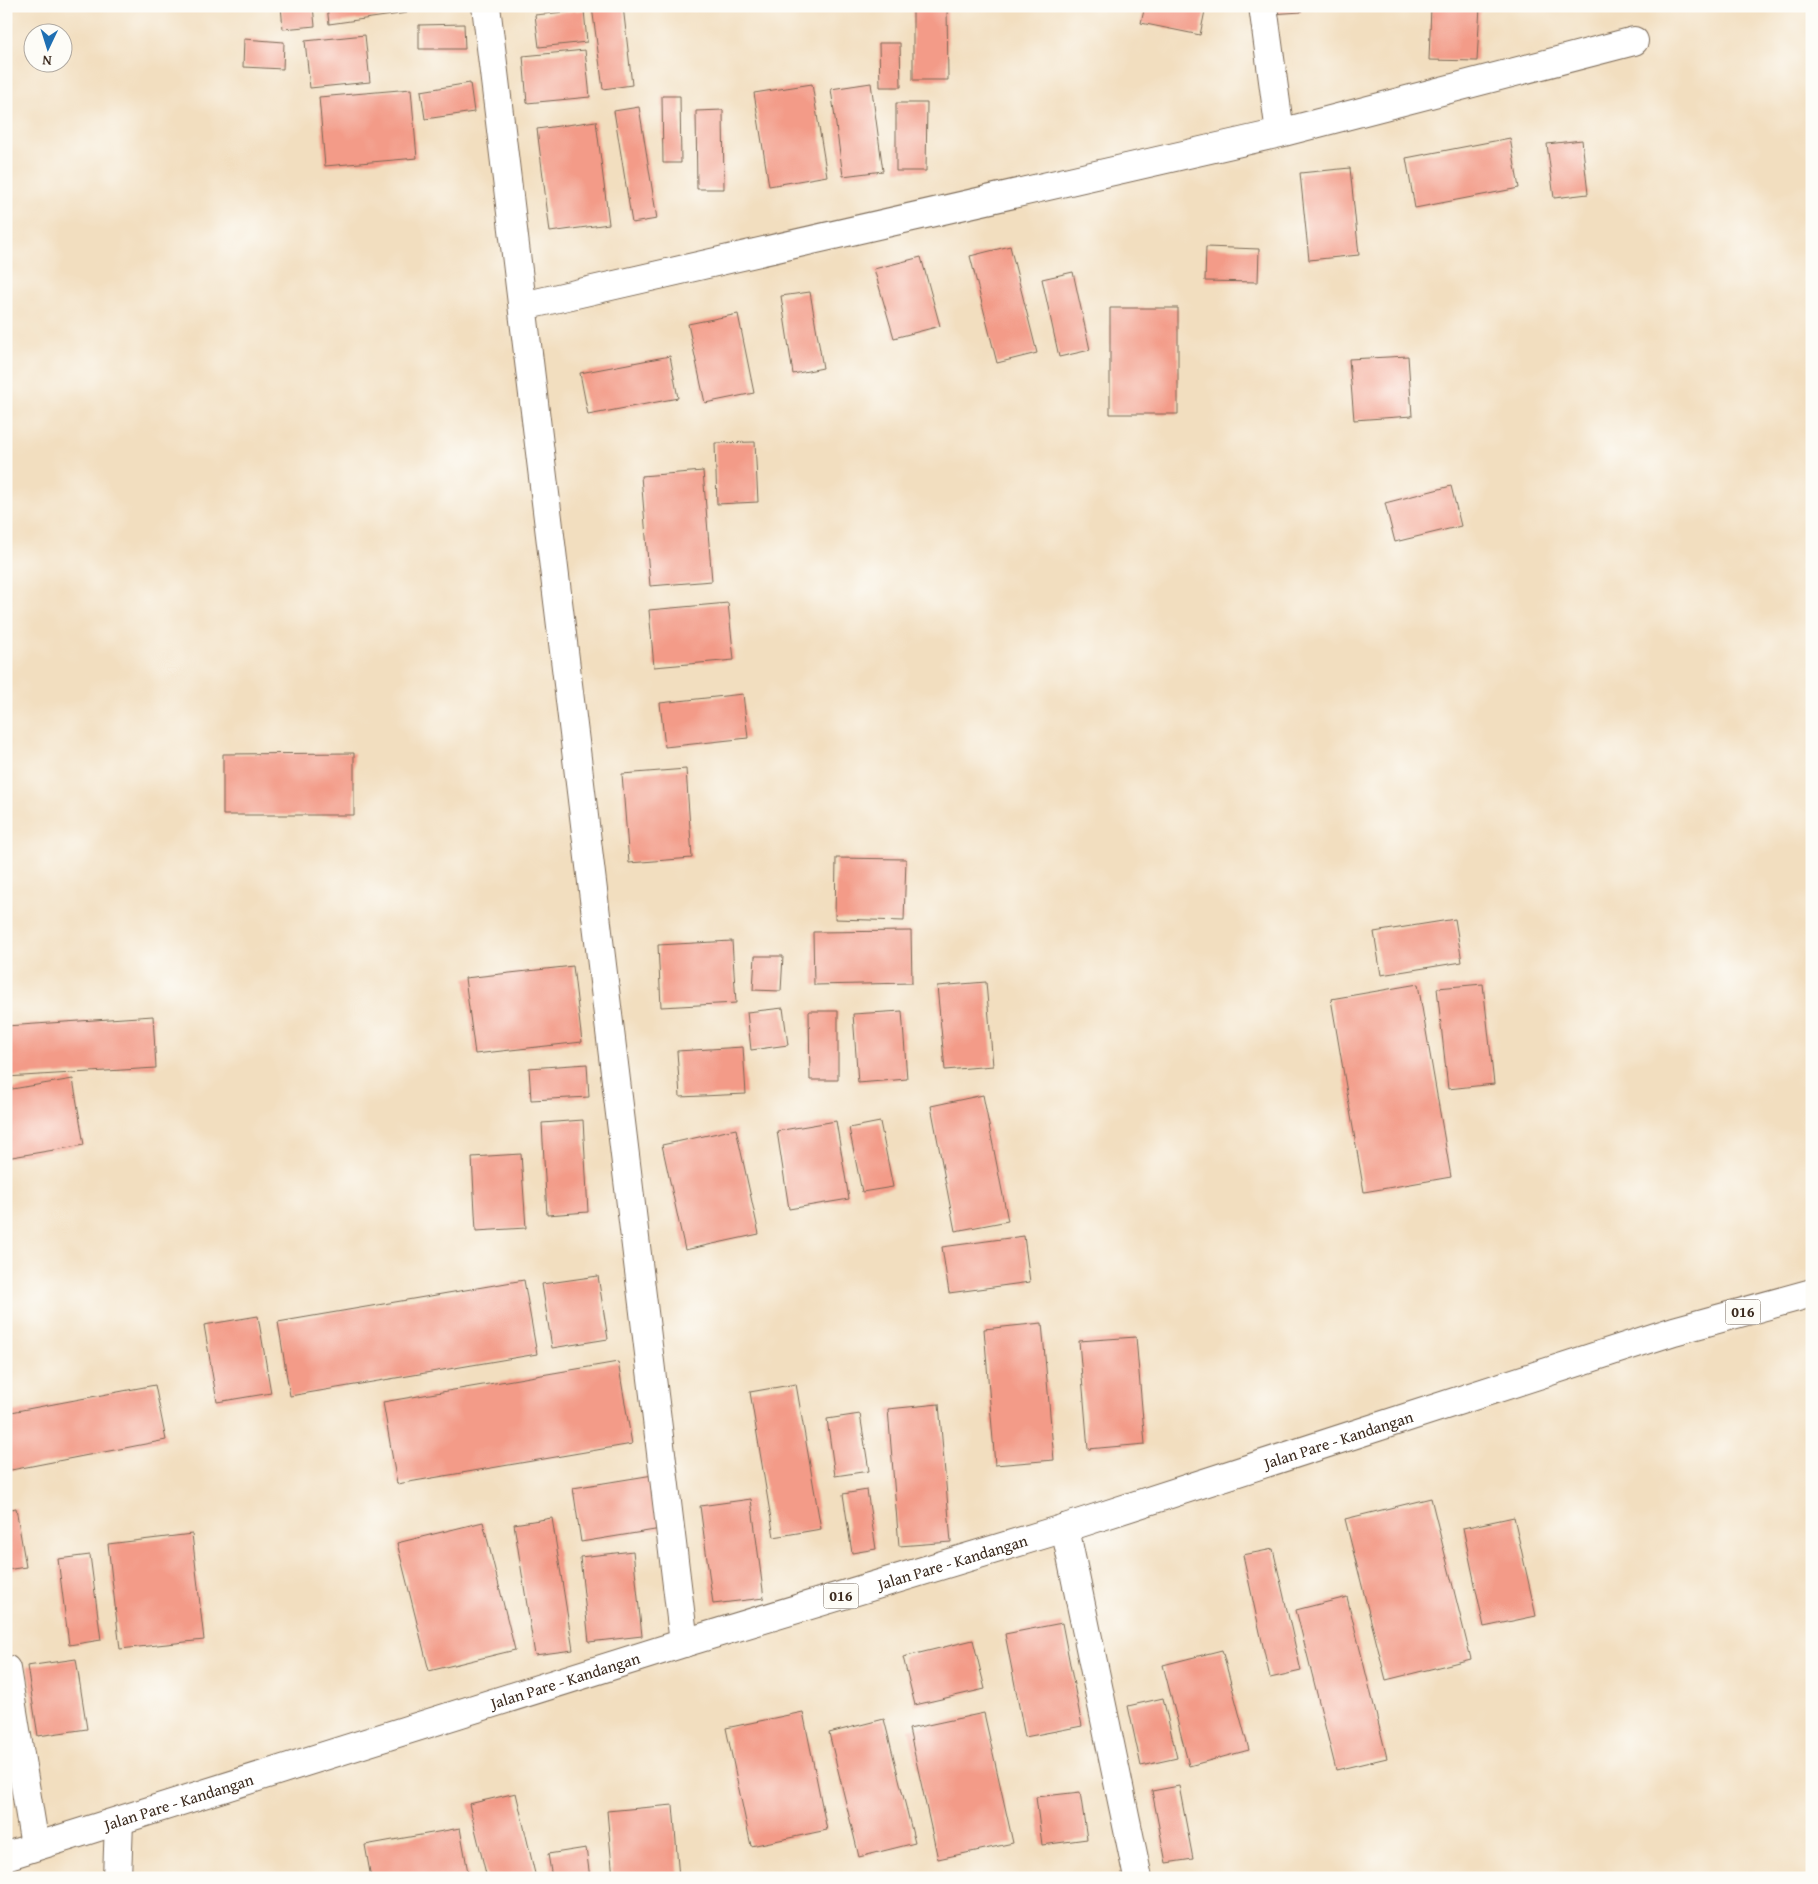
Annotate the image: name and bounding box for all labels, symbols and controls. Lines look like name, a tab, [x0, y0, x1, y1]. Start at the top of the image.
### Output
north arrow	[22, 22, 72, 72]
text: N	[41, 51, 52, 71]
road number: 016	[1726, 1300, 1760, 1324]
street label: Jalan Pare - Kandangan	[1259, 1404, 1416, 1476]
street label: Jalan Pare - Kandangan	[873, 1528, 1030, 1597]
road number: 016	[824, 1584, 858, 1608]
street label: Jalan Pare - Kandangan	[485, 1646, 643, 1716]
street label: Jalan Pare - Kandangan	[99, 1767, 256, 1837]

